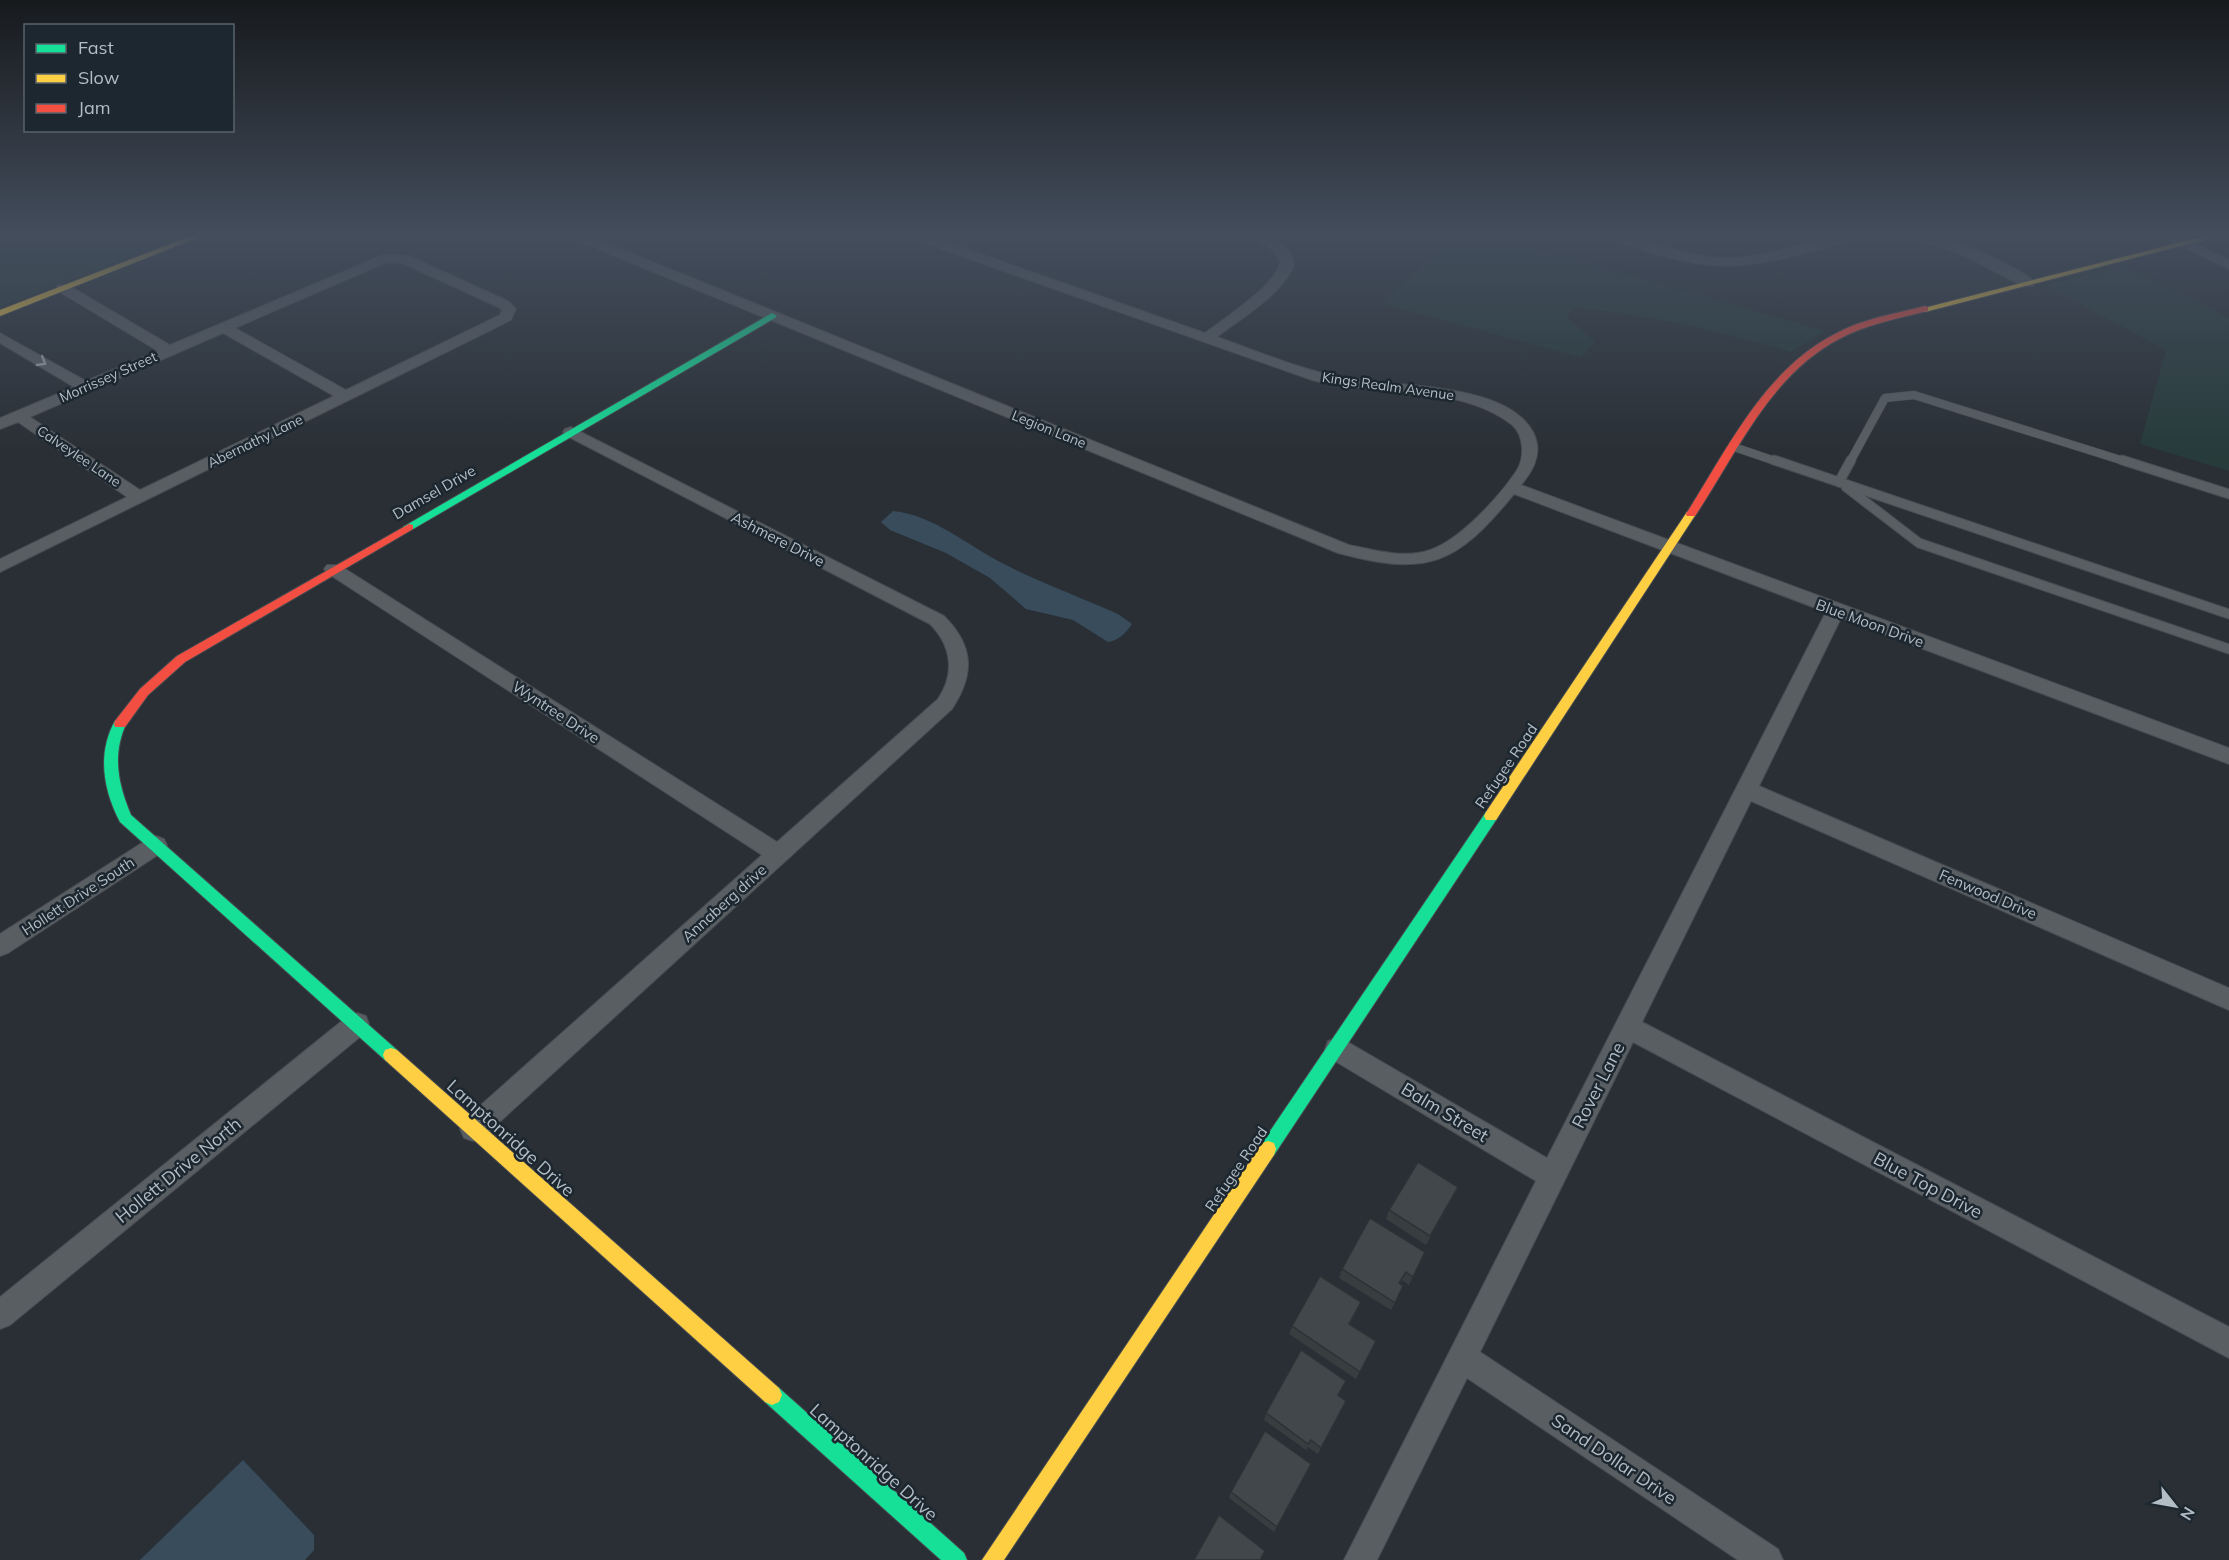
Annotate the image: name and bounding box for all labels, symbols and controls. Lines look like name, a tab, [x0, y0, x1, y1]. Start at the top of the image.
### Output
legend	[24, 24, 234, 132]
text: Fast	[78, 36, 114, 59]
text: Slow	[78, 66, 120, 89]
text: Jam	[78, 96, 111, 119]
street label: Morrissey Street	[56, 347, 160, 407]
one-way arrow	[36, 355, 47, 367]
street label: Kings Realm Avenue	[1321, 368, 1455, 404]
street label: Legion Lane	[1009, 406, 1089, 452]
street label: Abernathy Lane	[204, 410, 306, 472]
street label: Calveylee Lane	[34, 421, 124, 491]
street label: Damsel Drive	[389, 461, 479, 523]
street label: Ashmere Drive	[728, 507, 828, 571]
street label: Blue Moon Drive	[1813, 595, 1927, 651]
street label: Wyntree Drive	[509, 677, 603, 747]
street label: Refugee Road	[1471, 720, 1541, 812]
street label: Hollett Drive South	[18, 853, 138, 939]
street label: Annaberg drive	[678, 860, 770, 946]
street label: Fenwood Drive	[1936, 865, 2040, 923]
street label: Rover Lane	[1566, 1038, 1630, 1132]
street label: Lamptonridge Drive	[442, 1074, 580, 1202]
street label: Balm Street	[1397, 1077, 1493, 1147]
street label: Hollett Drive North	[110, 1112, 246, 1228]
street label: Refugee Road	[1201, 1123, 1271, 1215]
street label: Blue Top Drive	[1870, 1147, 1986, 1223]
street label: Lamptonridge Drive	[805, 1398, 943, 1526]
street label: Sand Dollar Drive	[1547, 1409, 1681, 1509]
north arrow	[2145, 1476, 2205, 1536]
text: N	[2176, 1503, 2200, 1524]

